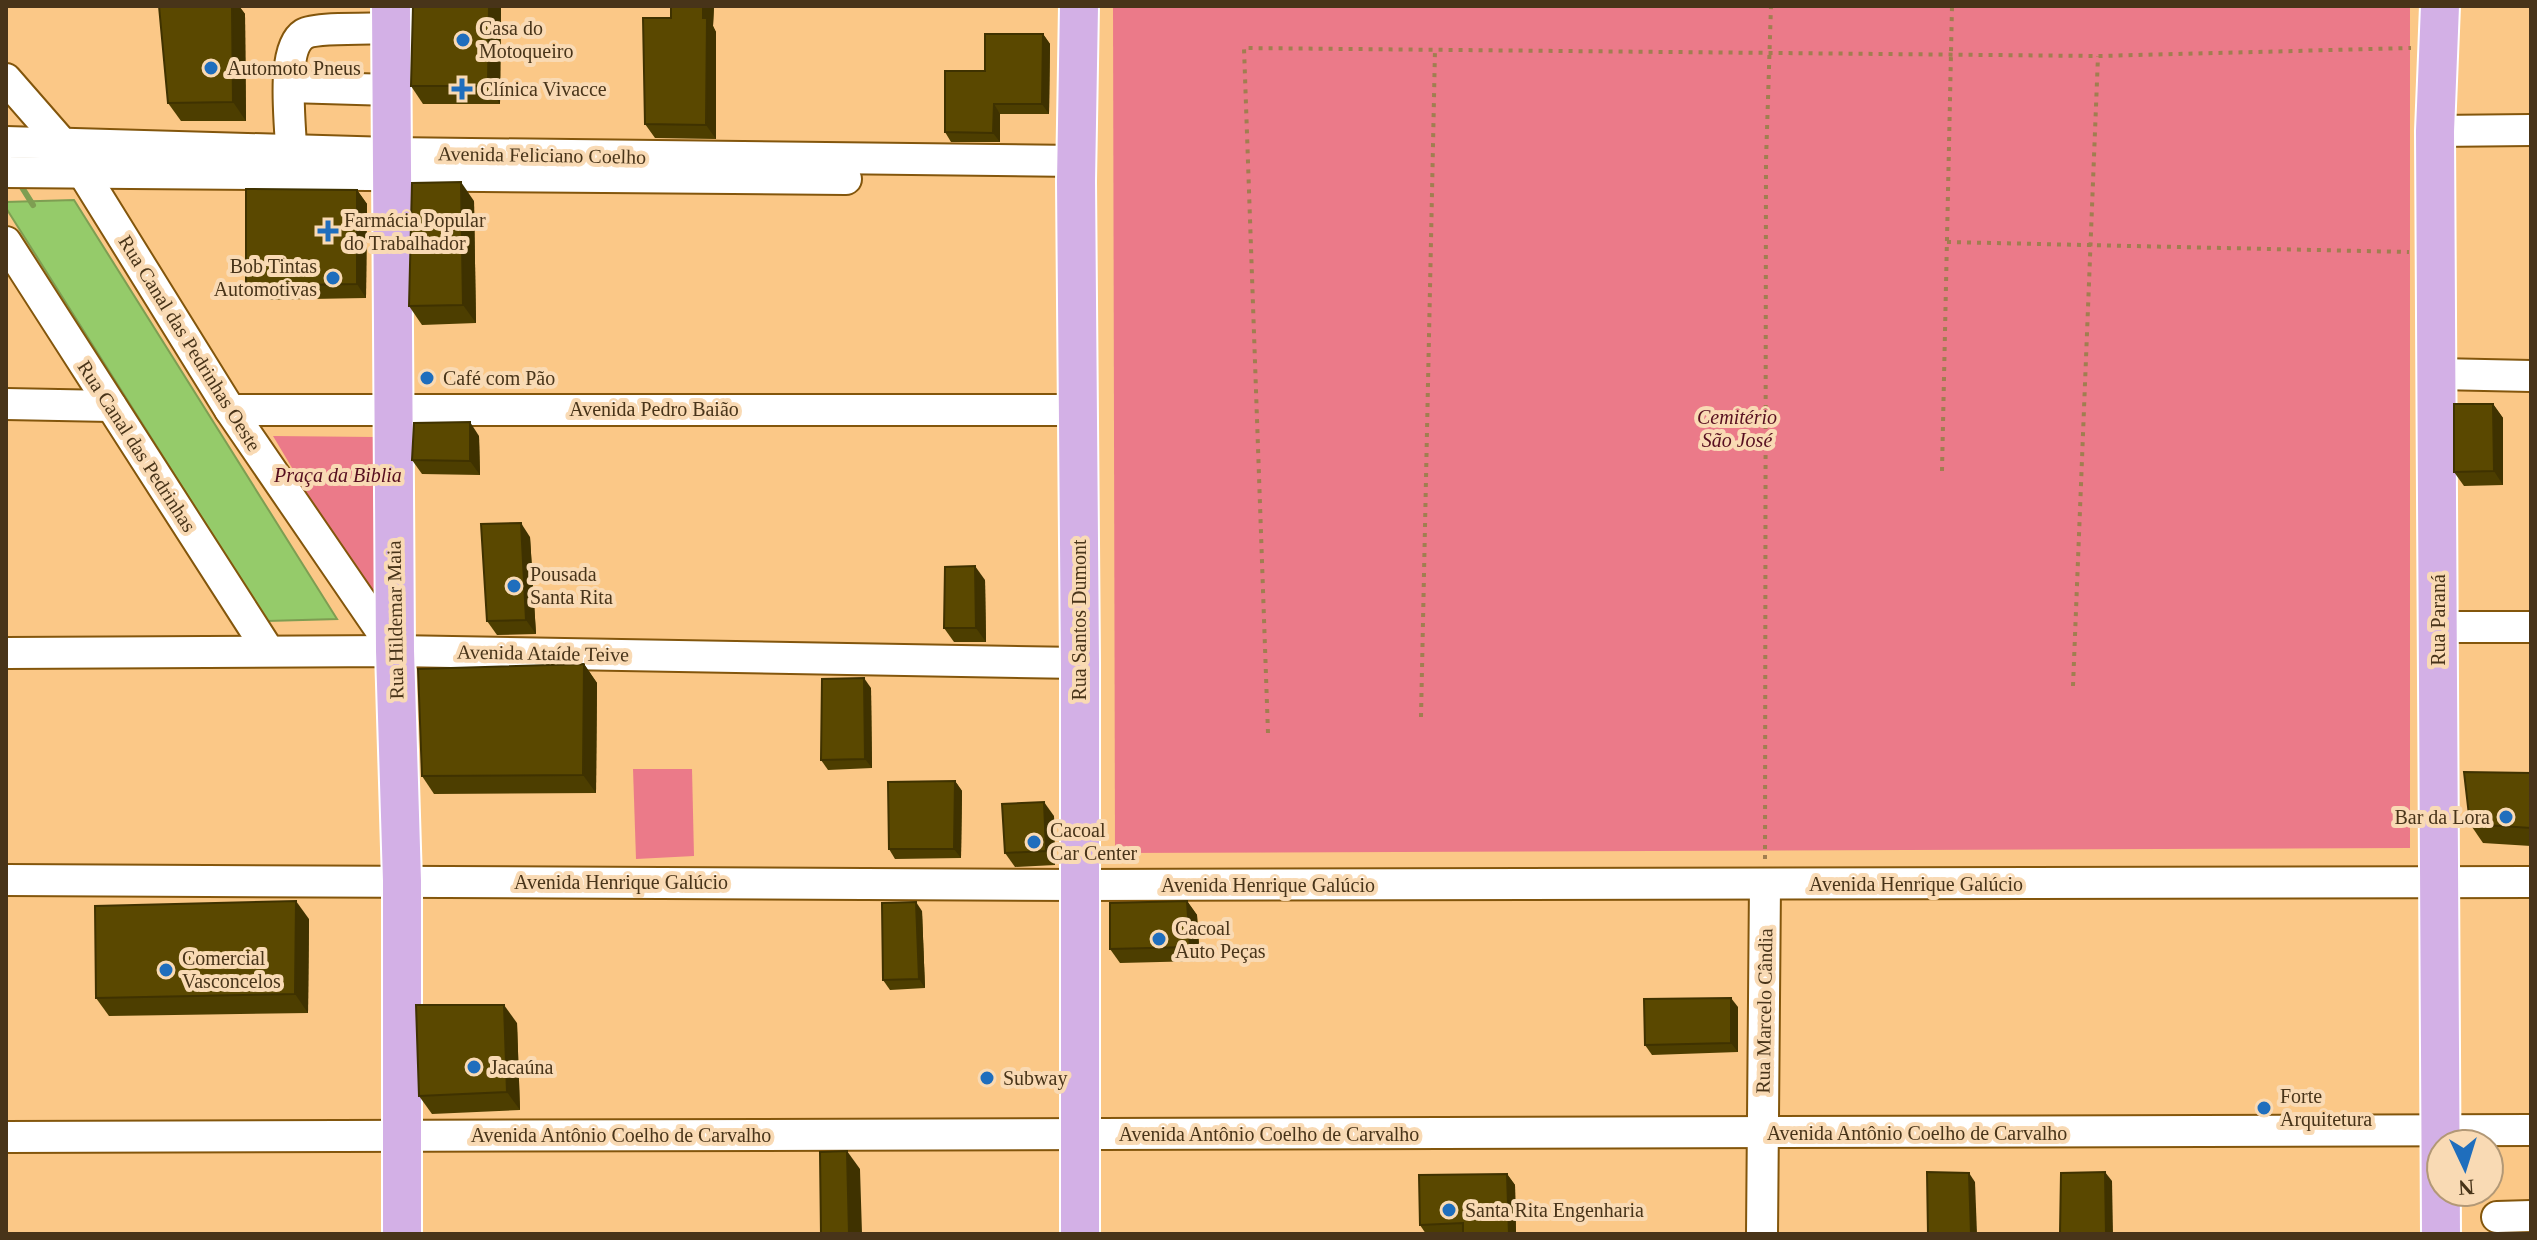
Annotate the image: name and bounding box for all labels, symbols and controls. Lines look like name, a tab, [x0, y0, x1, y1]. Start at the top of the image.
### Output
place label: Casa do Motoqueiro	[479, 17, 573, 63]
marker: Casa do Motoqueiro	[454, 31, 472, 49]
place label: Automoto Pneus	[227, 57, 361, 79]
marker: Automoto Pneus	[202, 59, 220, 77]
marker: Clínica Vivacce	[451, 78, 473, 100]
place label: Clínica Vivacce	[480, 78, 607, 100]
street label: Avenida Feliciano Coelho	[438, 142, 646, 168]
place label: Farmácia Popular do Trabalhador	[344, 209, 486, 254]
marker: Farmácia Popular do Trabalhador	[319, 222, 337, 240]
street label: Rua Canal das Pedrinhas Oeste	[114, 231, 266, 455]
place label: Bob Tintas Automotivas	[214, 255, 317, 300]
marker: Bob Tintas Automotivas	[324, 269, 342, 287]
street label: Rua Canal das Pedrinhas	[73, 356, 201, 536]
place label: Café com Pão	[443, 367, 555, 389]
marker: Café com Pão	[418, 369, 436, 387]
street label: Avenida Pedro Baião	[569, 398, 739, 420]
park label: Cemitério São José	[1697, 406, 1777, 451]
park label: Praça da Biblia	[273, 464, 402, 487]
street label: Rua Santos Dumont	[1068, 539, 1090, 701]
street label: Rua Hildemar Maia	[383, 540, 407, 700]
place label: Pousada Santa Rita	[530, 563, 613, 608]
street label: Rua Paraná	[2427, 574, 2449, 666]
marker: Pousada Santa Rita	[505, 577, 523, 595]
street label: Avenida Ataíde Teive	[457, 640, 629, 666]
place label: Bar da Lora	[2394, 806, 2490, 828]
marker: Bar da Lora	[2497, 808, 2515, 826]
place label: Cacoal Car Center	[1050, 819, 1138, 864]
marker: Cacoal Car Center	[1025, 833, 1043, 851]
street label: Avenida Henrique Galúcio	[514, 871, 728, 894]
street label: Avenida Henrique Galúcio	[1809, 873, 2023, 896]
street label: Avenida Henrique Galúcio	[1161, 874, 1375, 897]
place label: Cacoal Auto Peças	[1175, 917, 1266, 963]
street label: Rua Marcelo Cândia	[1752, 928, 1776, 1094]
marker: Cacoal Auto Peças	[1150, 930, 1168, 948]
place label: Comercial Vasconcelos	[182, 947, 281, 992]
marker: Comercial Vasconcelos	[157, 961, 175, 979]
place label: Jacaúna	[490, 1056, 553, 1078]
marker: Jacaúna	[465, 1058, 483, 1076]
place label: Subway	[1003, 1067, 1067, 1090]
marker: Subway	[978, 1069, 996, 1087]
place label: Forte Arquitetura	[2280, 1085, 2372, 1131]
marker: Forte Arquitetura	[2255, 1099, 2273, 1117]
street label: Avenida Antônio Coelho de Carvalho	[1767, 1122, 2067, 1144]
street label: Avenida Antônio Coelho de Carvalho	[1119, 1123, 1419, 1145]
street label: Avenida Antônio Coelho de Carvalho	[471, 1124, 771, 1146]
north arrow	[2425, 1128, 2505, 1208]
text: N	[2457, 1174, 2475, 1200]
place label: Santa Rita Engenharia	[1465, 1199, 1644, 1222]
marker: Santa Rita Engenharia	[1440, 1201, 1458, 1219]

